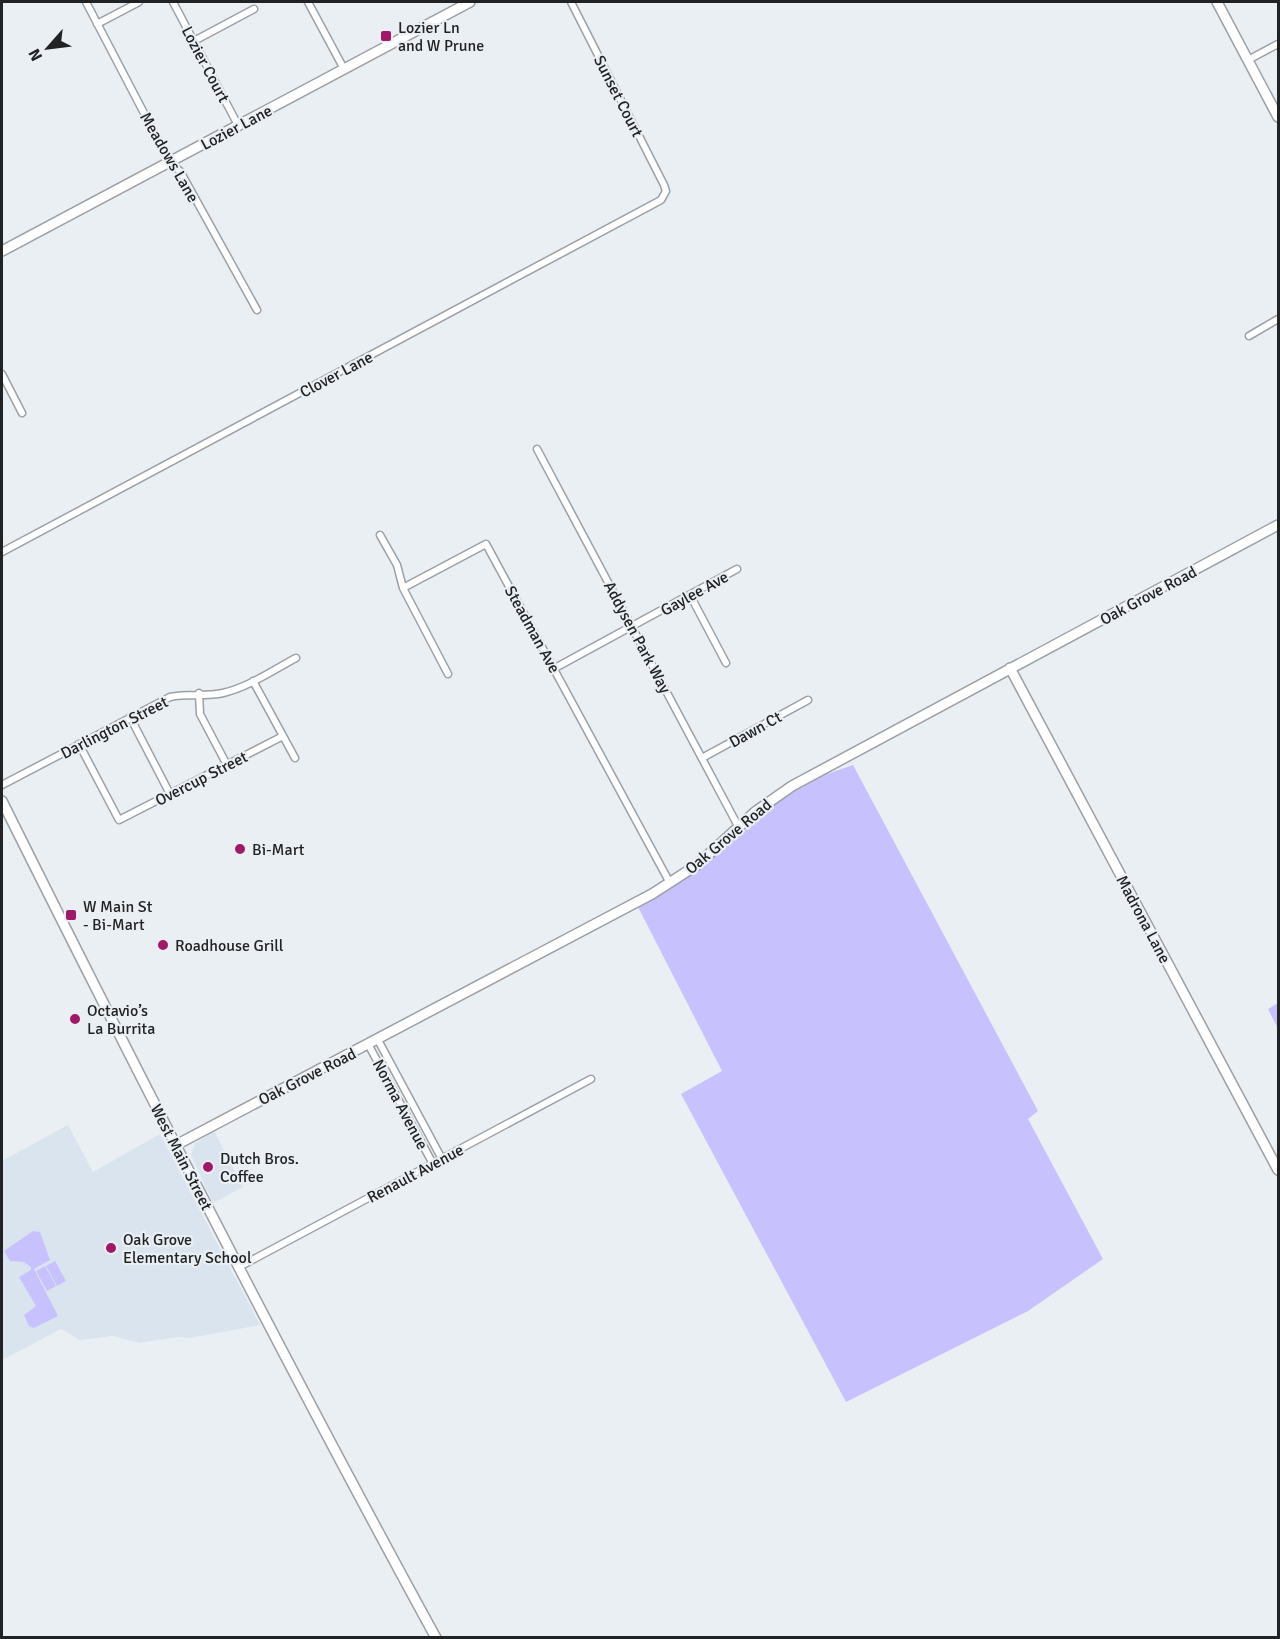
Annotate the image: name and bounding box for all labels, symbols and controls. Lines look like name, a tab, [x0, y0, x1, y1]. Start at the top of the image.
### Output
north arrow	[18, 18, 78, 78]
place label: Lozier Ln and W Prune	[398, 18, 484, 56]
street label: Lozier Court	[177, 23, 234, 106]
marker: Lozier Ln and W Prune	[379, 29, 393, 43]
text: N	[24, 45, 47, 64]
street label: Sunset Court	[589, 52, 647, 141]
street label: Lozier Lane	[197, 101, 276, 155]
street label: Meadows Lane	[135, 109, 203, 206]
street label: Clover Lane	[297, 347, 376, 402]
street label: Oak Grove Road	[1097, 562, 1200, 630]
street label: Gaylee Ave	[657, 567, 732, 621]
street label: Addysen Park Way	[599, 578, 675, 697]
street label: Steadman Ave	[500, 582, 564, 677]
street label: Darlington Street	[57, 692, 172, 764]
street label: Dawn Ct	[726, 707, 786, 752]
street label: Overcup Street	[152, 747, 251, 811]
street label: Oak Grove Road	[681, 795, 776, 879]
place label: Bi-Mart	[252, 840, 305, 860]
marker: Bi-Mart	[233, 842, 247, 856]
street label: Madrona Lane	[1112, 872, 1175, 967]
place label: W Main St - Bi-Mart	[83, 897, 153, 935]
marker: W Main St - Bi-Mart	[64, 908, 78, 922]
place label: Roadhouse Grill	[175, 936, 284, 956]
marker: Roadhouse Grill	[156, 938, 170, 952]
place label: Octavio’s La Burrita	[87, 1001, 155, 1039]
marker: Octavio’s La Burrita	[68, 1012, 82, 1026]
street label: Oak Grove Road	[255, 1044, 360, 1110]
street label: Norma Avenue	[368, 1056, 432, 1153]
street label: West Main Street	[146, 1101, 217, 1214]
street label: Renault Avenue	[364, 1140, 467, 1208]
place label: Dutch Bros. Coffee	[220, 1149, 299, 1187]
marker: Dutch Bros. Coffee	[201, 1160, 215, 1174]
place label: Oak Grove Elementary School	[123, 1230, 252, 1268]
marker: Oak Grove Elementary School	[104, 1241, 118, 1255]

